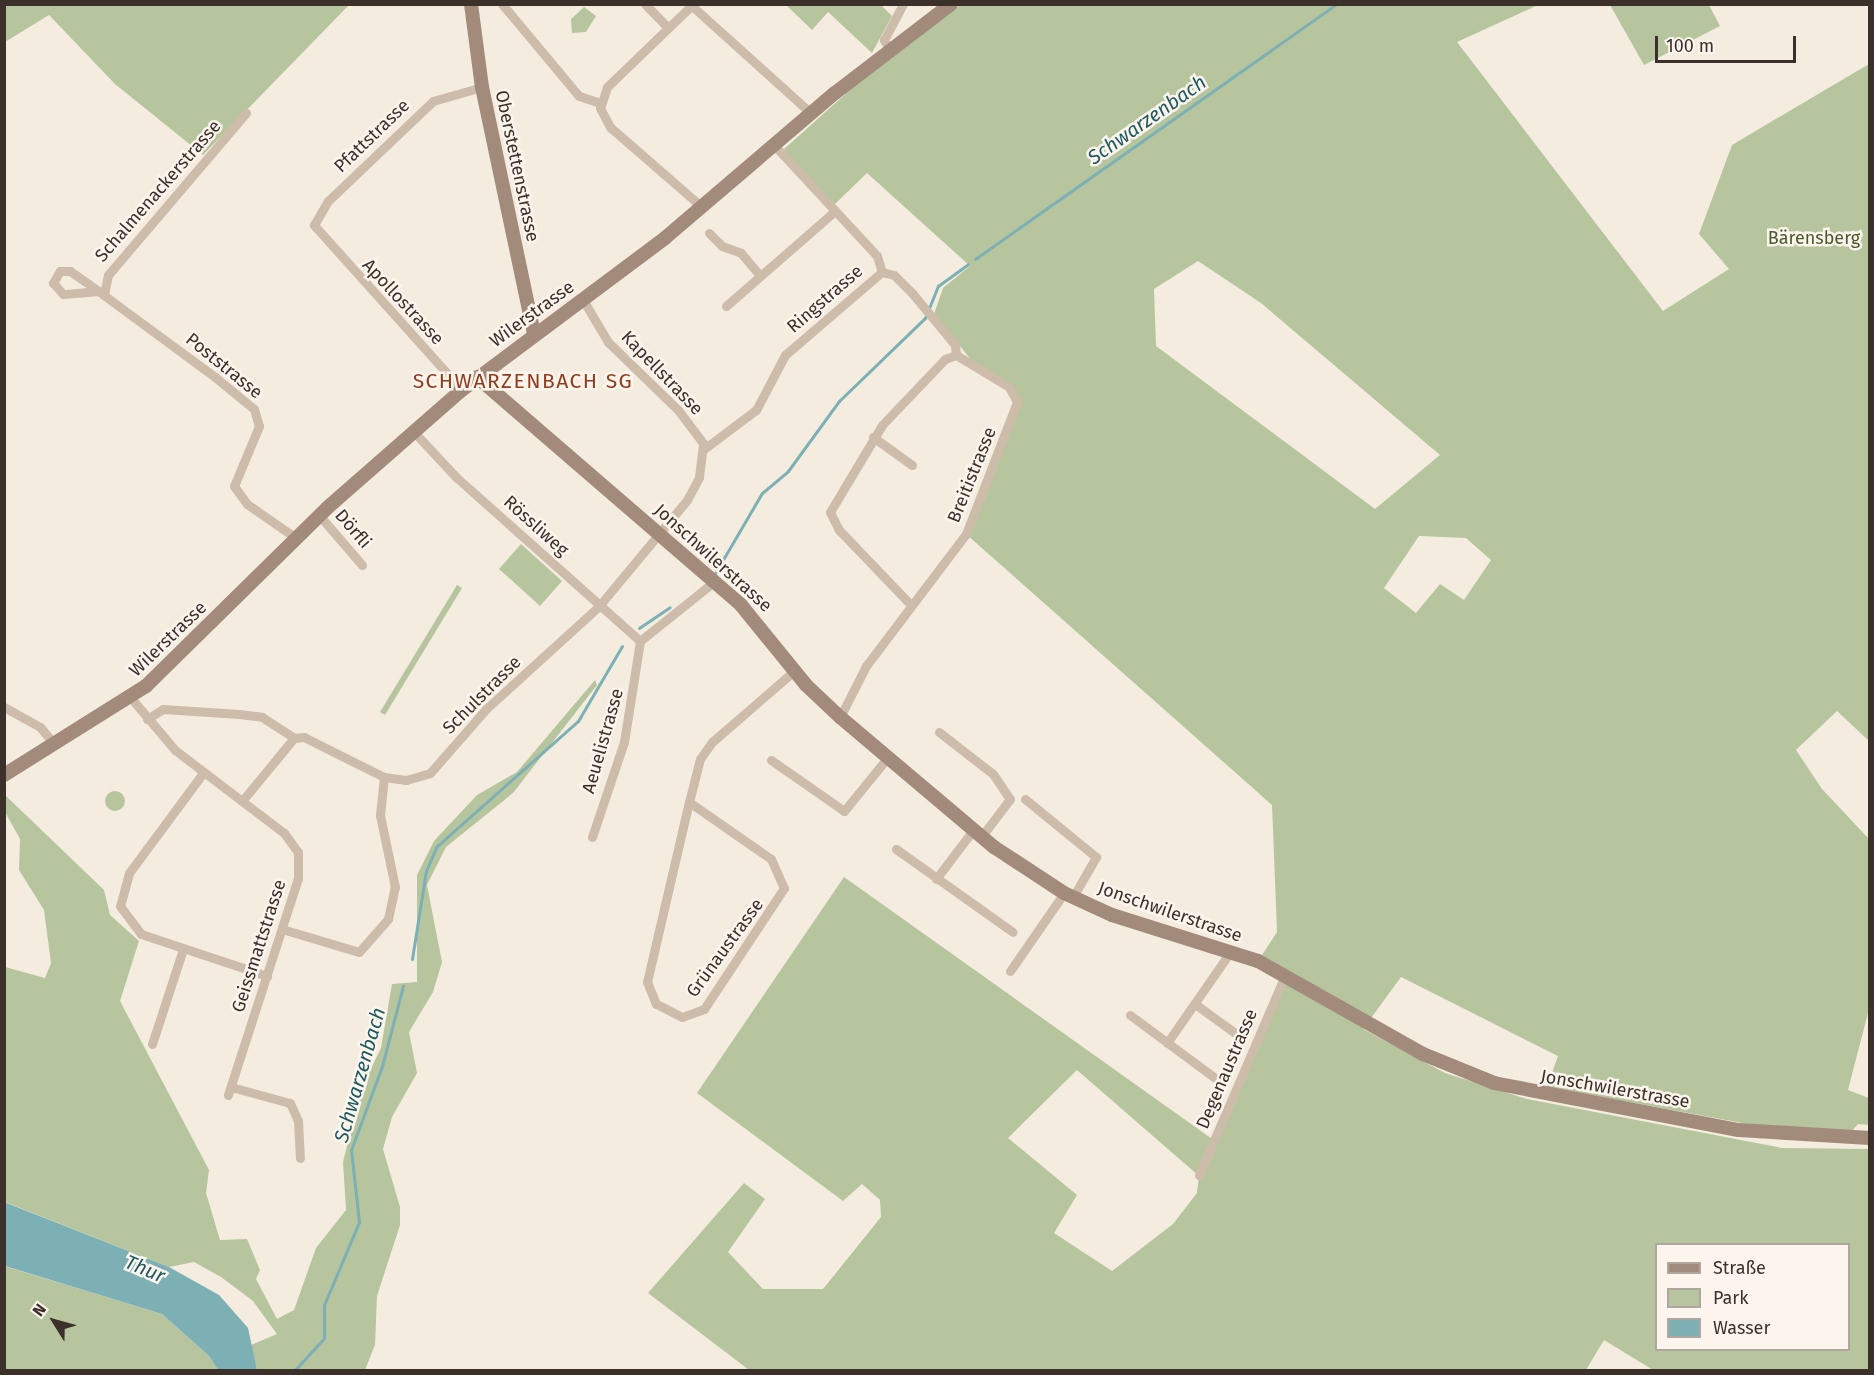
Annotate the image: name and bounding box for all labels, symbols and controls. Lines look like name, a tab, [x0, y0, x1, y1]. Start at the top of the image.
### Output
scale bar	[1658, 24, 1799, 62]
text: 100 m	[1666, 35, 1714, 57]
water label: Schwarzenbach	[1083, 70, 1211, 170]
street label: Oberstettenstrasse	[490, 88, 544, 244]
street label: Pfattstrasse	[330, 95, 414, 177]
street label: Schalmenackerstrasse	[91, 116, 225, 266]
park label: Bärensberg	[1768, 227, 1860, 249]
street label: Apollostrasse	[358, 254, 448, 350]
street label: Ringstrasse	[783, 260, 867, 338]
street label: Wilerstrasse	[486, 276, 578, 352]
street label: Kapellstrasse	[617, 326, 707, 420]
street label: Poststrasse	[181, 328, 267, 404]
district label: SCHWARZENBACH SG	[413, 368, 633, 394]
street label: Breitistrasse	[943, 424, 1001, 526]
street label: Rössliweg	[499, 491, 573, 561]
street label: Jonschwilerstrasse	[650, 499, 776, 617]
street label: Dörfli	[330, 505, 376, 553]
street label: Wilerstrasse	[125, 597, 211, 681]
street label: Schulstrasse	[438, 651, 526, 739]
street label: Aeuelistrasse	[578, 686, 628, 796]
street label: Geissmattstrasse	[227, 877, 291, 1015]
street label: Jonschwilerstrasse	[1095, 877, 1245, 947]
street label: Grünaustrasse	[682, 894, 768, 1002]
water label: Schwarzenbach	[329, 1005, 391, 1145]
street label: Degenaustrasse	[1192, 1006, 1262, 1132]
street label: Jonschwilerstrasse	[1539, 1065, 1691, 1113]
legend	[1655, 1243, 1850, 1351]
water label: Thur	[121, 1250, 169, 1288]
text: Straße	[1713, 1257, 1766, 1279]
text: Park	[1713, 1287, 1748, 1309]
north arrow	[24, 1291, 84, 1351]
text: N	[28, 1300, 50, 1320]
text: Wasser	[1713, 1317, 1770, 1339]

